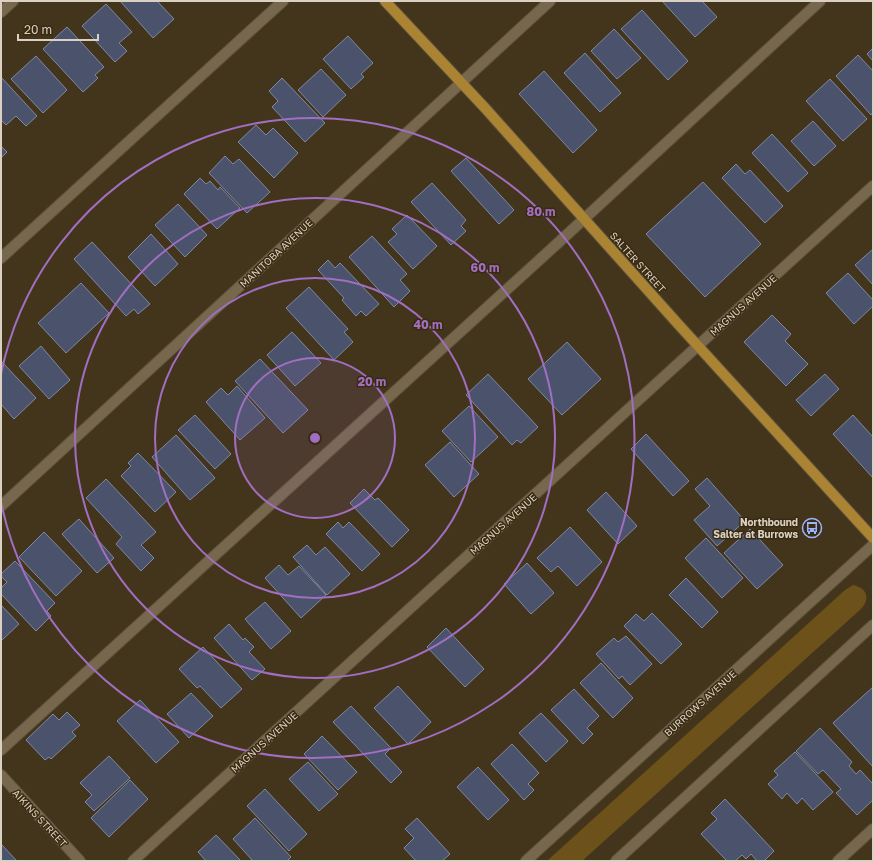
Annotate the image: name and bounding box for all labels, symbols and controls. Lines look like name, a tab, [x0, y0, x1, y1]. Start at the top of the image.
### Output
scale bar	[18, 16, 98, 42]
text: 20 m	[24, 22, 52, 37]
text: 80 m	[527, 204, 555, 219]
street label: MANITOBA AVENUE	[237, 216, 315, 290]
street label: SALTER STREET	[608, 229, 668, 295]
text: 60 m	[471, 260, 499, 275]
street label: MAGNUS AVENUE	[707, 272, 779, 338]
text: 40 m	[414, 317, 442, 332]
text: 20 m	[358, 374, 386, 389]
centre of rings	[308, 431, 322, 445]
street label: MAGNUS AVENUE	[467, 491, 539, 557]
place label: Northbound Salter at Burrows	[713, 516, 798, 540]
bus stop icon: Northbound Salter at Burrows	[801, 517, 823, 539]
street label: BURROWS AVENUE	[661, 667, 739, 739]
street label: MAGNUS AVENUE	[228, 709, 300, 775]
street label: AIKINS STREET	[10, 787, 70, 849]

